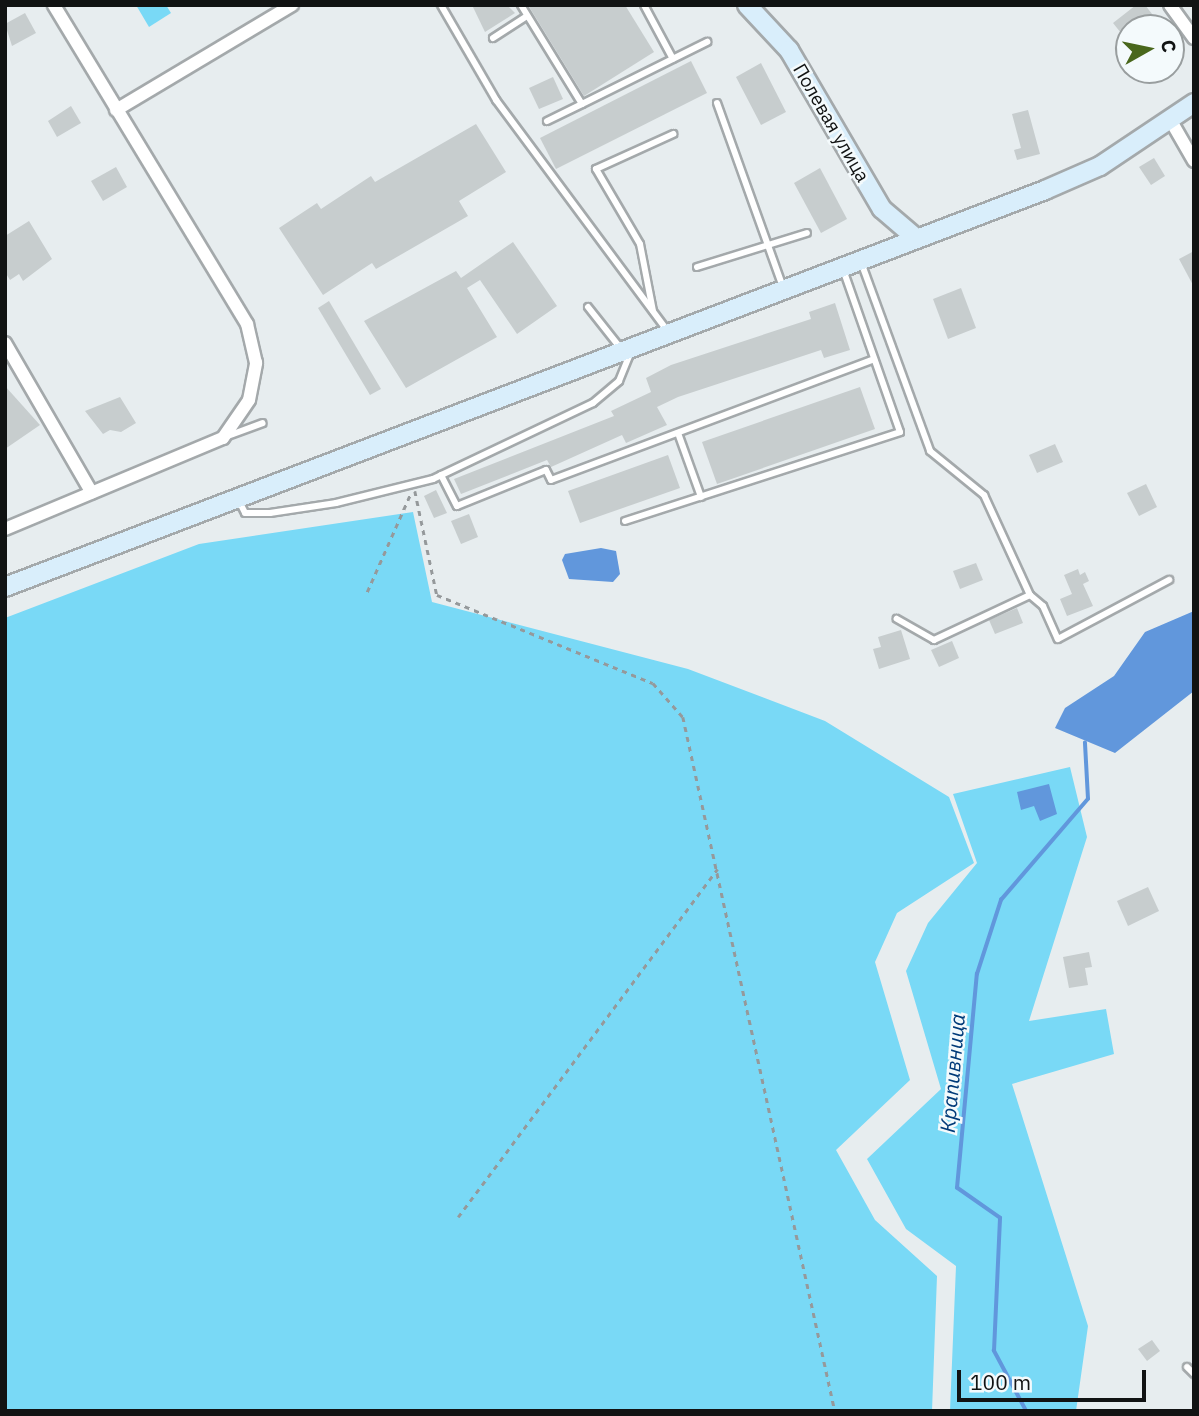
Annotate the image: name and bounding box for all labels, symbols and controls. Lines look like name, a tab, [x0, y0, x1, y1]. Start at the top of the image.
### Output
north arrow	[1115, 14, 1185, 84]
text: С	[1156, 38, 1182, 54]
street label: Полевая улица	[788, 60, 874, 186]
water label: Крапивница	[934, 1012, 970, 1134]
scale bar	[961, 1356, 1150, 1400]
text: 100 m	[970, 1368, 1031, 1396]

